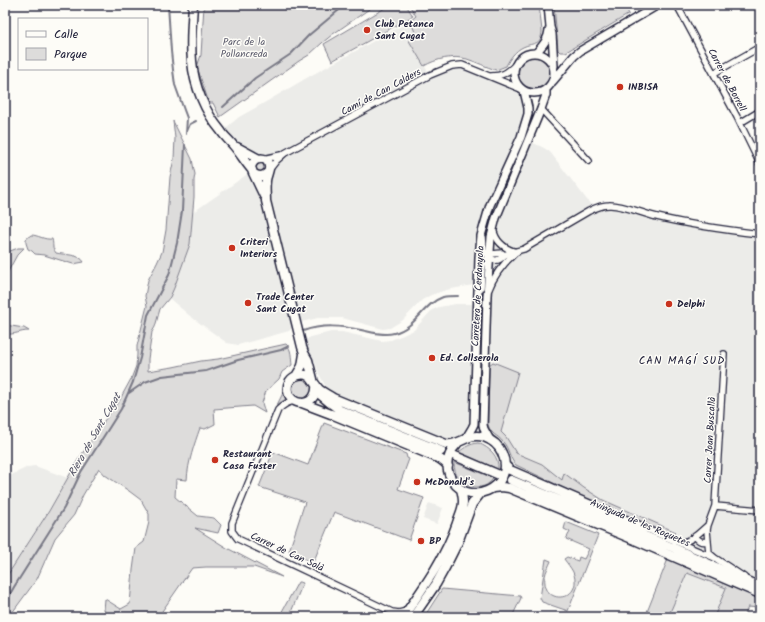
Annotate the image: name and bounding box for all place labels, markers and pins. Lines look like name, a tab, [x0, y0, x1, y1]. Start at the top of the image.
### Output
place label: Club Petanca Sant Cugat	[375, 16, 434, 44]
marker: Club Petanca Sant Cugat	[362, 25, 372, 35]
place label: INBISA	[628, 79, 659, 95]
marker: INBISA	[615, 82, 625, 92]
place label: Criteri Interiors	[240, 234, 277, 262]
marker: Criteri Interiors	[227, 243, 237, 253]
place label: Trade Center Sant Cugat	[256, 289, 314, 317]
place label: Delphi	[677, 296, 705, 312]
marker: Trade Center Sant Cugat	[243, 298, 253, 308]
marker: Delphi	[664, 299, 674, 309]
place label: Ed. Collserola	[440, 350, 499, 366]
marker: Ed. Collserola	[427, 353, 437, 363]
place label: Restaurant Casa Fuster	[223, 446, 276, 474]
marker: Restaurant Casa Fuster	[210, 455, 220, 465]
place label: McDonald's	[425, 474, 475, 490]
marker: McDonald's	[412, 477, 422, 487]
place label: BP	[429, 533, 441, 549]
marker: BP	[416, 536, 426, 546]

